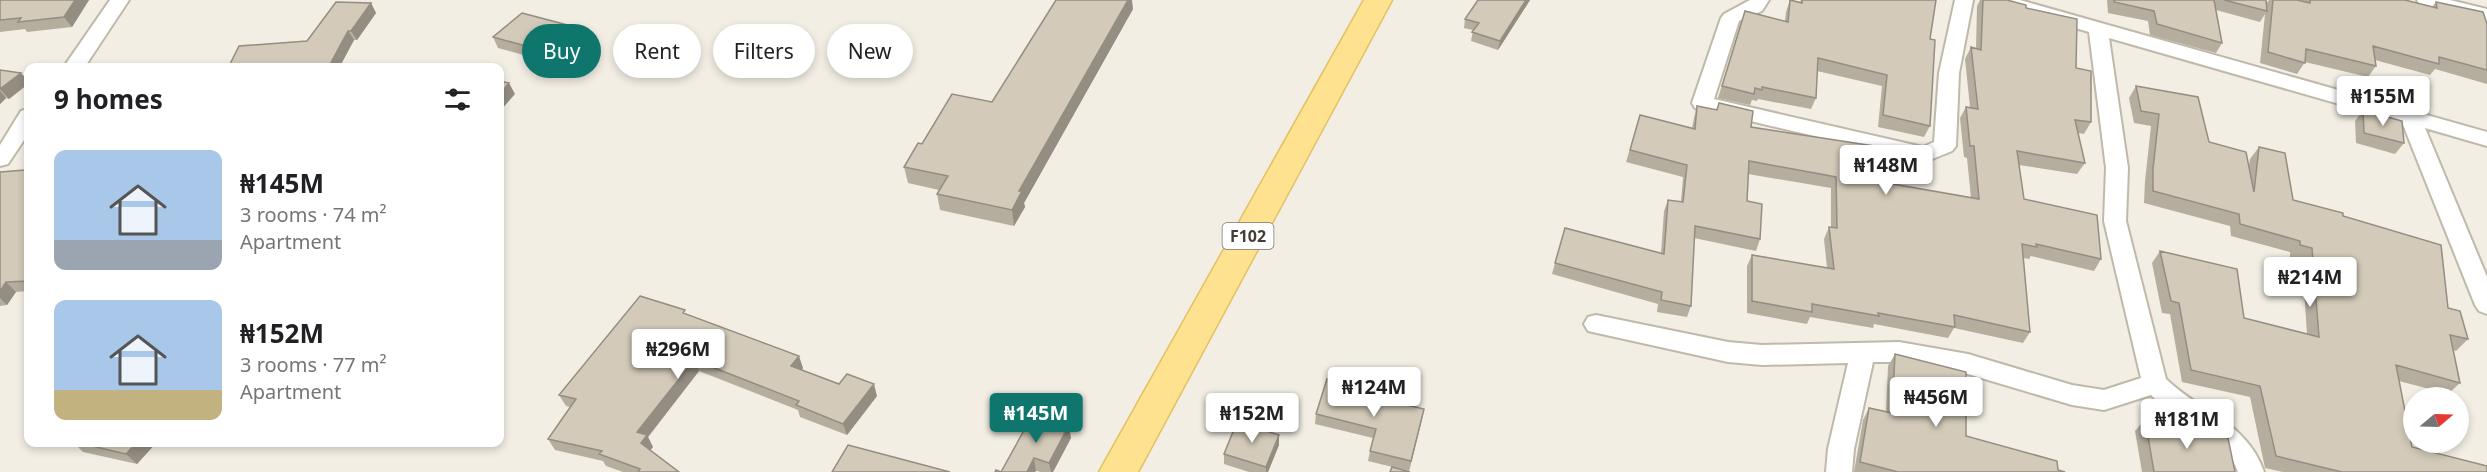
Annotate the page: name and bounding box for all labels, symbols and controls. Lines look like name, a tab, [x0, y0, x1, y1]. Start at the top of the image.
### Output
chip: Buy	[522, 24, 601, 78]
chip: Rent	[613, 24, 701, 78]
chip: Filters	[713, 24, 815, 78]
chip: New	[827, 24, 913, 78]
pin: ₦155M	[2341, 76, 2425, 127]
text: 9 homes	[54, 81, 163, 117]
text: ₦155M	[2351, 82, 2415, 109]
icon: filters	[441, 83, 474, 116]
pin: ₦148M	[1844, 145, 1928, 196]
text: ₦148M	[1854, 151, 1918, 178]
text: ₦145M	[240, 165, 324, 201]
icon: home	[102, 174, 174, 246]
text: 3 rooms · 74 m²	[240, 201, 387, 228]
road number: F102	[1222, 223, 1274, 249]
text: Apartment	[240, 228, 341, 255]
pin: ₦214M	[2268, 257, 2352, 308]
text: ₦214M	[2278, 263, 2342, 290]
text: ₦152M	[240, 315, 324, 351]
icon: home	[102, 324, 174, 396]
pin: ₦296M	[636, 329, 720, 380]
text: ₦296M	[646, 335, 710, 362]
text: 3 rooms · 77 m²	[240, 351, 387, 378]
pin: ₦124M	[1332, 367, 1416, 418]
text: ₦124M	[1342, 373, 1406, 400]
pin: ₦456M	[1894, 377, 1978, 428]
text: Apartment	[240, 378, 341, 405]
text: ₦456M	[1904, 383, 1968, 410]
north arrow	[2403, 387, 2469, 453]
map controls	[2403, 387, 2469, 453]
pin: ₦145M	[994, 393, 1078, 444]
pin: ₦152M	[1210, 393, 1294, 444]
text: ₦145M	[1004, 399, 1068, 426]
text: ₦152M	[1220, 399, 1284, 426]
pin: ₦181M	[2145, 399, 2229, 450]
text: ₦181M	[2155, 405, 2219, 432]

